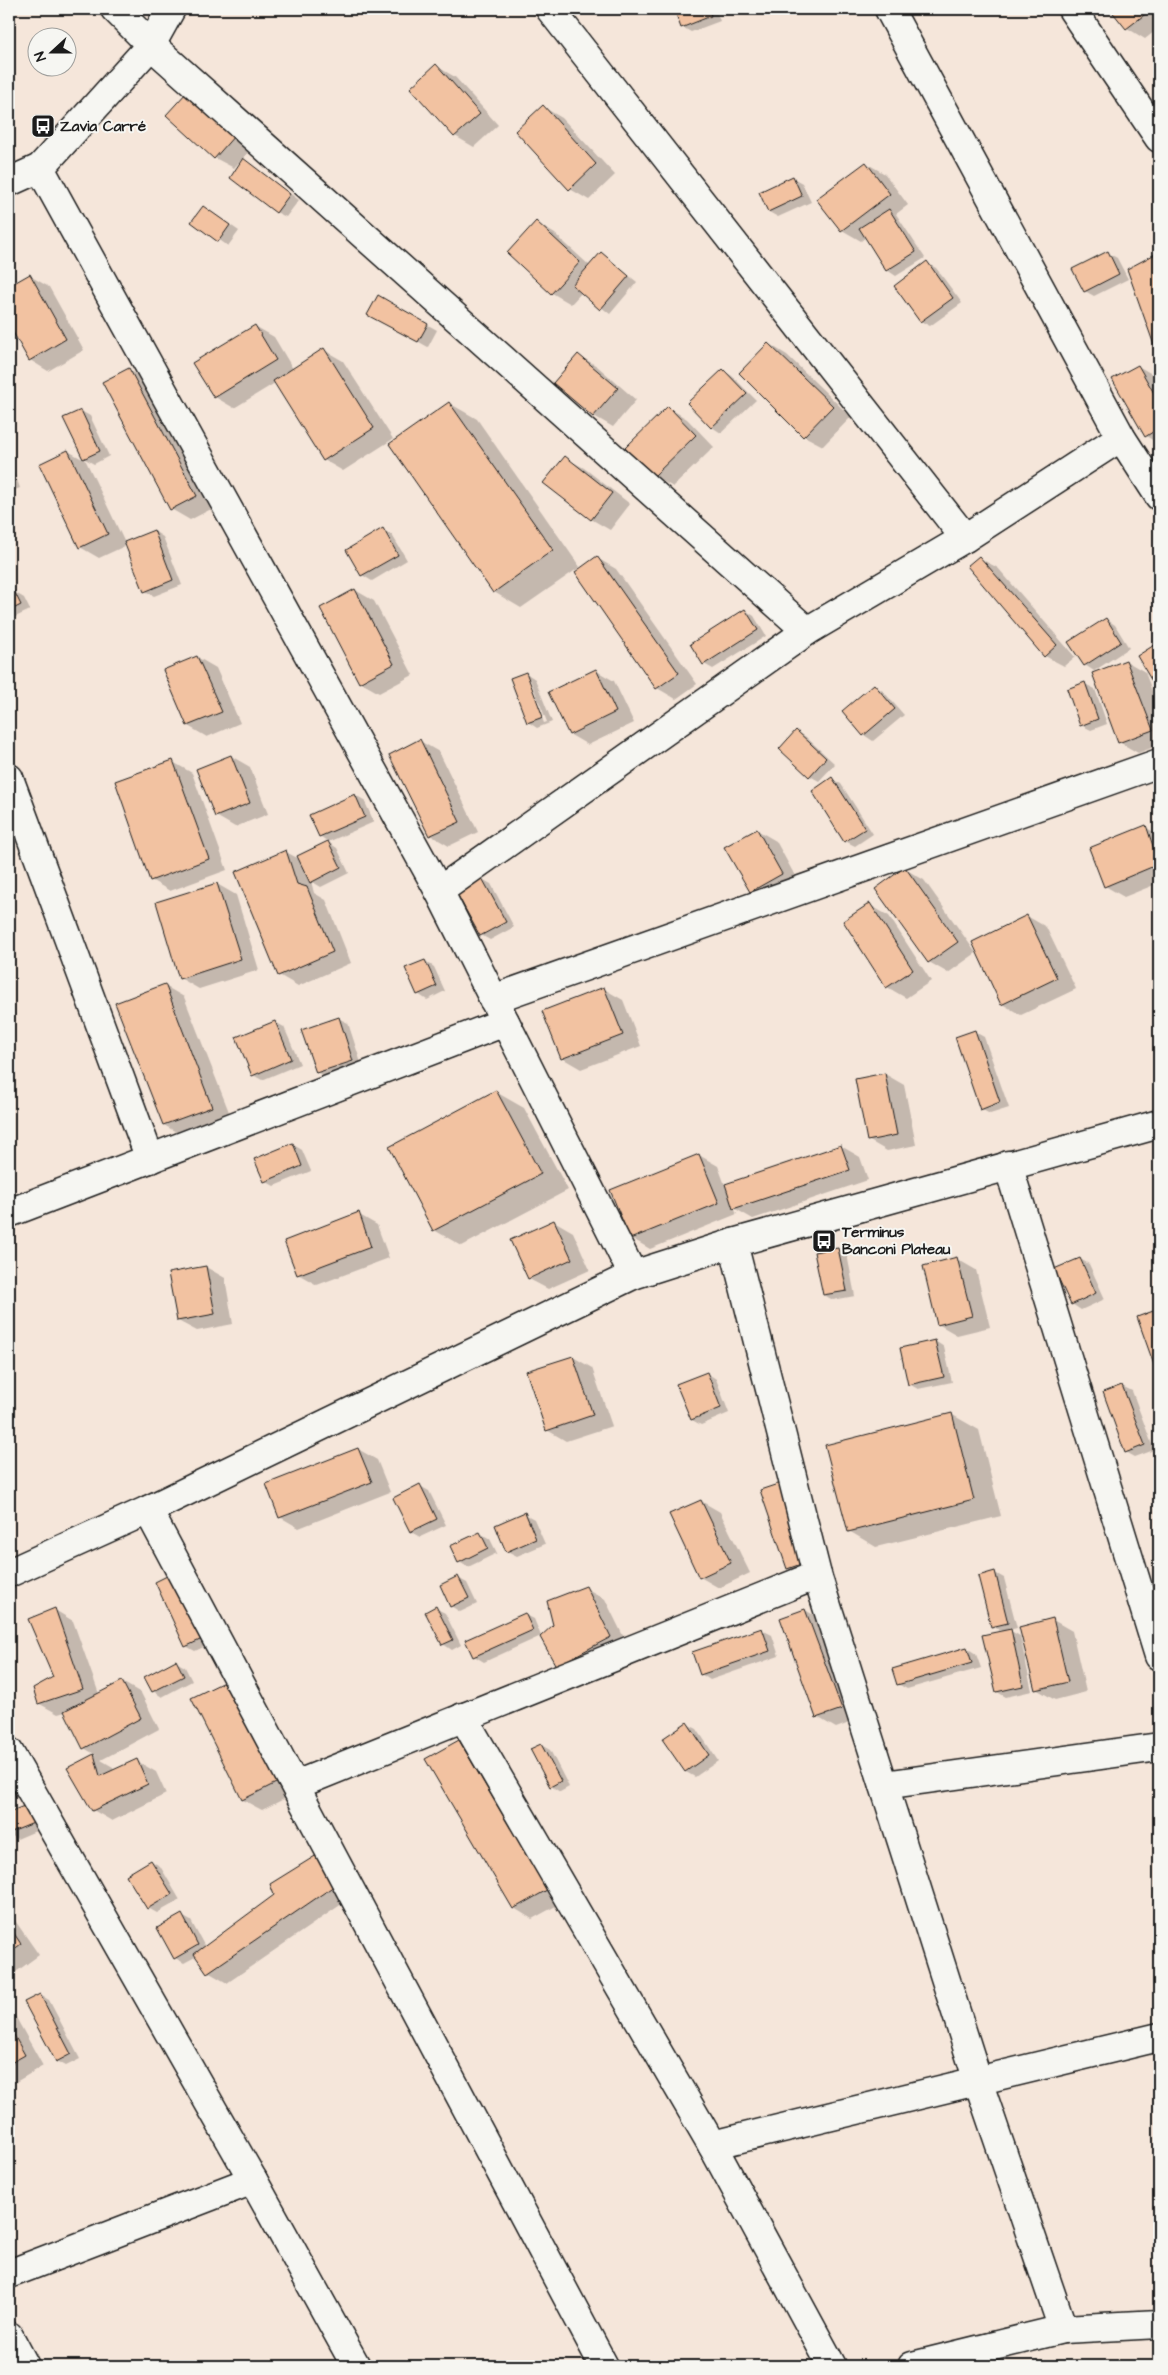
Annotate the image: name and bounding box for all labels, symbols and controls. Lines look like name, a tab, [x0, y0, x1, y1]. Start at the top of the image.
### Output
north arrow	[28, 28, 78, 78]
text: N	[30, 48, 52, 64]
bus stop icon: Zavia Carré	[30, 113, 56, 139]
place label: Zavia Carré	[60, 116, 146, 137]
place label: Terminus Banconi Plateau	[841, 1222, 951, 1260]
bus stop icon: Terminus Banconi Plateau	[811, 1228, 837, 1254]

